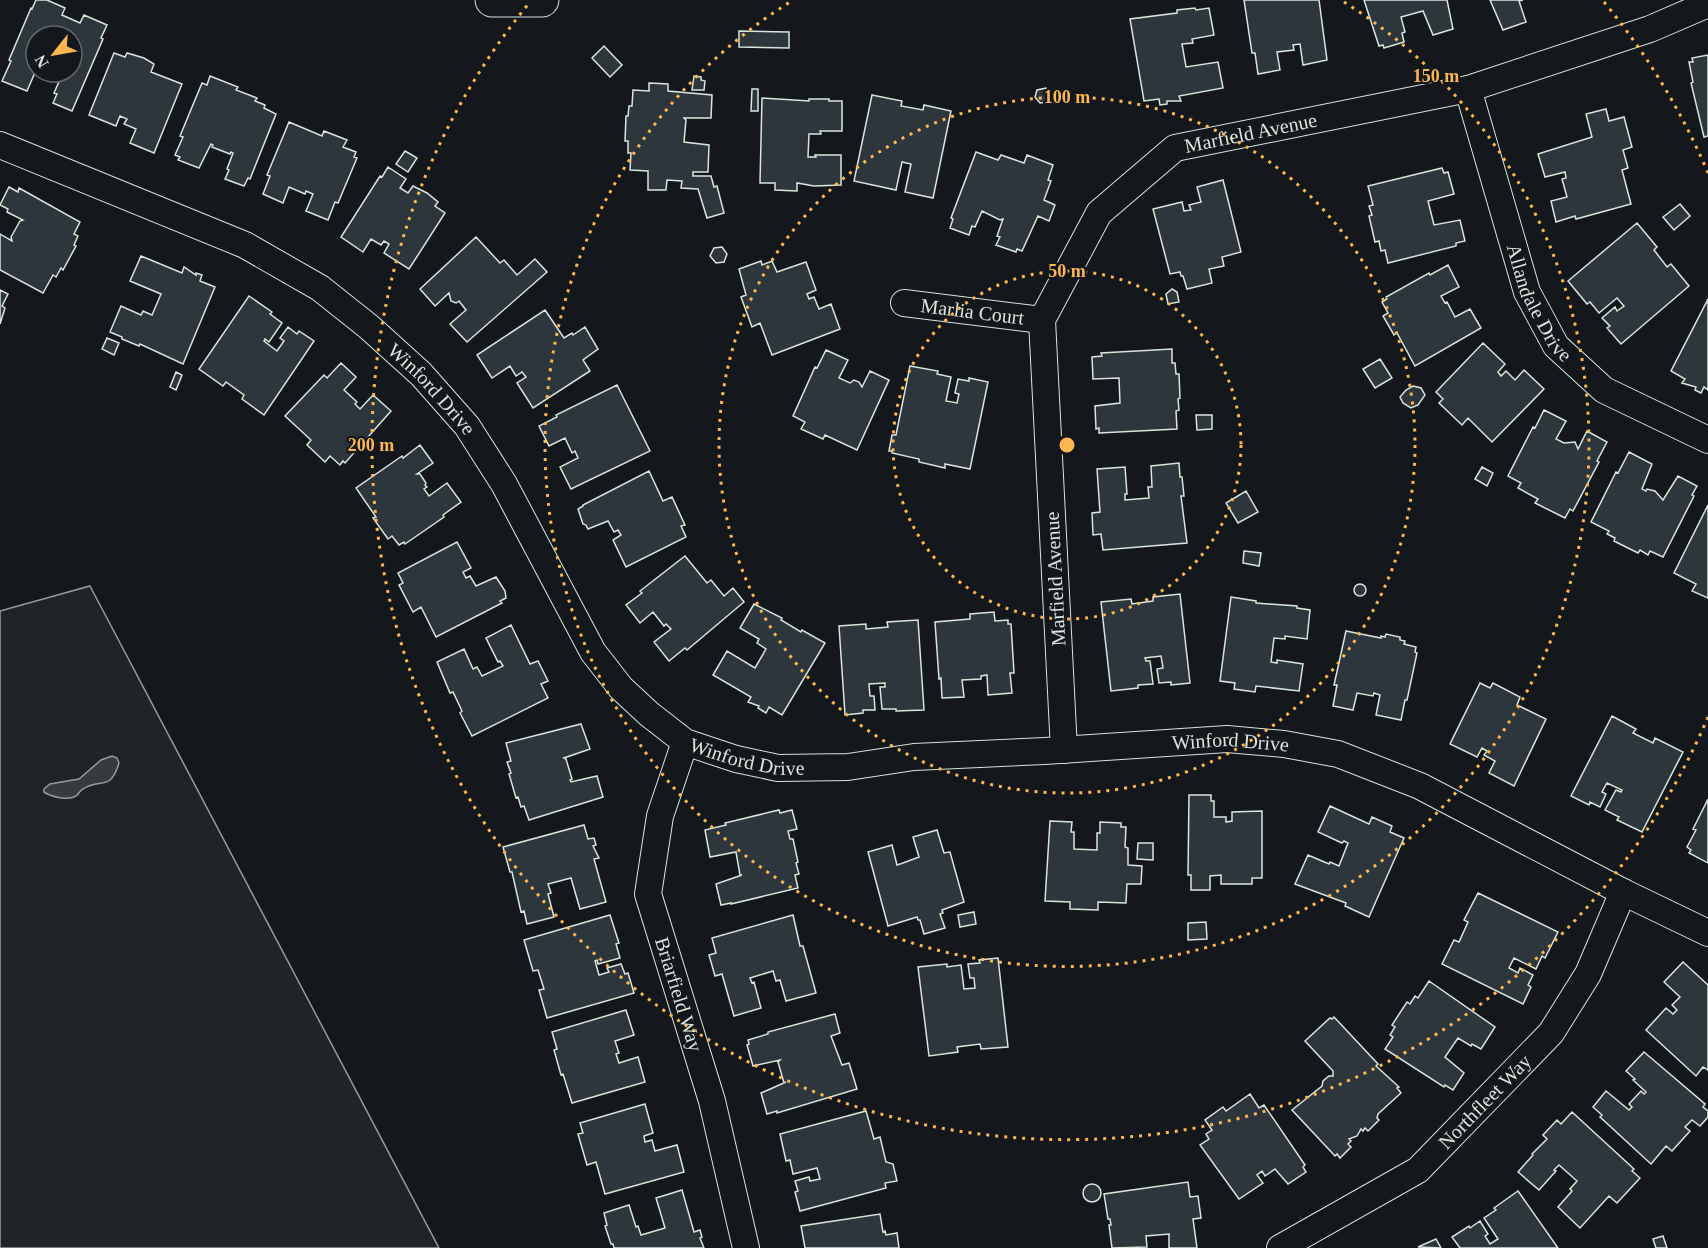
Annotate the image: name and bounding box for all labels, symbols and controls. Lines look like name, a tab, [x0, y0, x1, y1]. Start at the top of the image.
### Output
north arrow	[24, 24, 84, 84]
text: N	[31, 52, 52, 71]
text: 150 m	[1413, 66, 1459, 86]
text: 100 m	[1044, 87, 1090, 107]
street label: Marfield Avenue	[1182, 109, 1319, 157]
street label: Allandale Drive	[1503, 241, 1576, 366]
text: 50 m	[1048, 261, 1086, 281]
street label: Marlia Court	[920, 294, 1026, 329]
street label: Winford Drive	[384, 339, 480, 438]
text: 200 m	[348, 435, 394, 455]
centre of rings	[1057, 435, 1077, 455]
street label: Marfield Avenue	[1040, 511, 1070, 647]
street label: Winford Drive	[1171, 728, 1291, 756]
street label: Winford Drive	[687, 733, 805, 779]
street label: Briarfield Way	[651, 934, 707, 1055]
street label: Northfleet Way	[1434, 1050, 1536, 1153]

